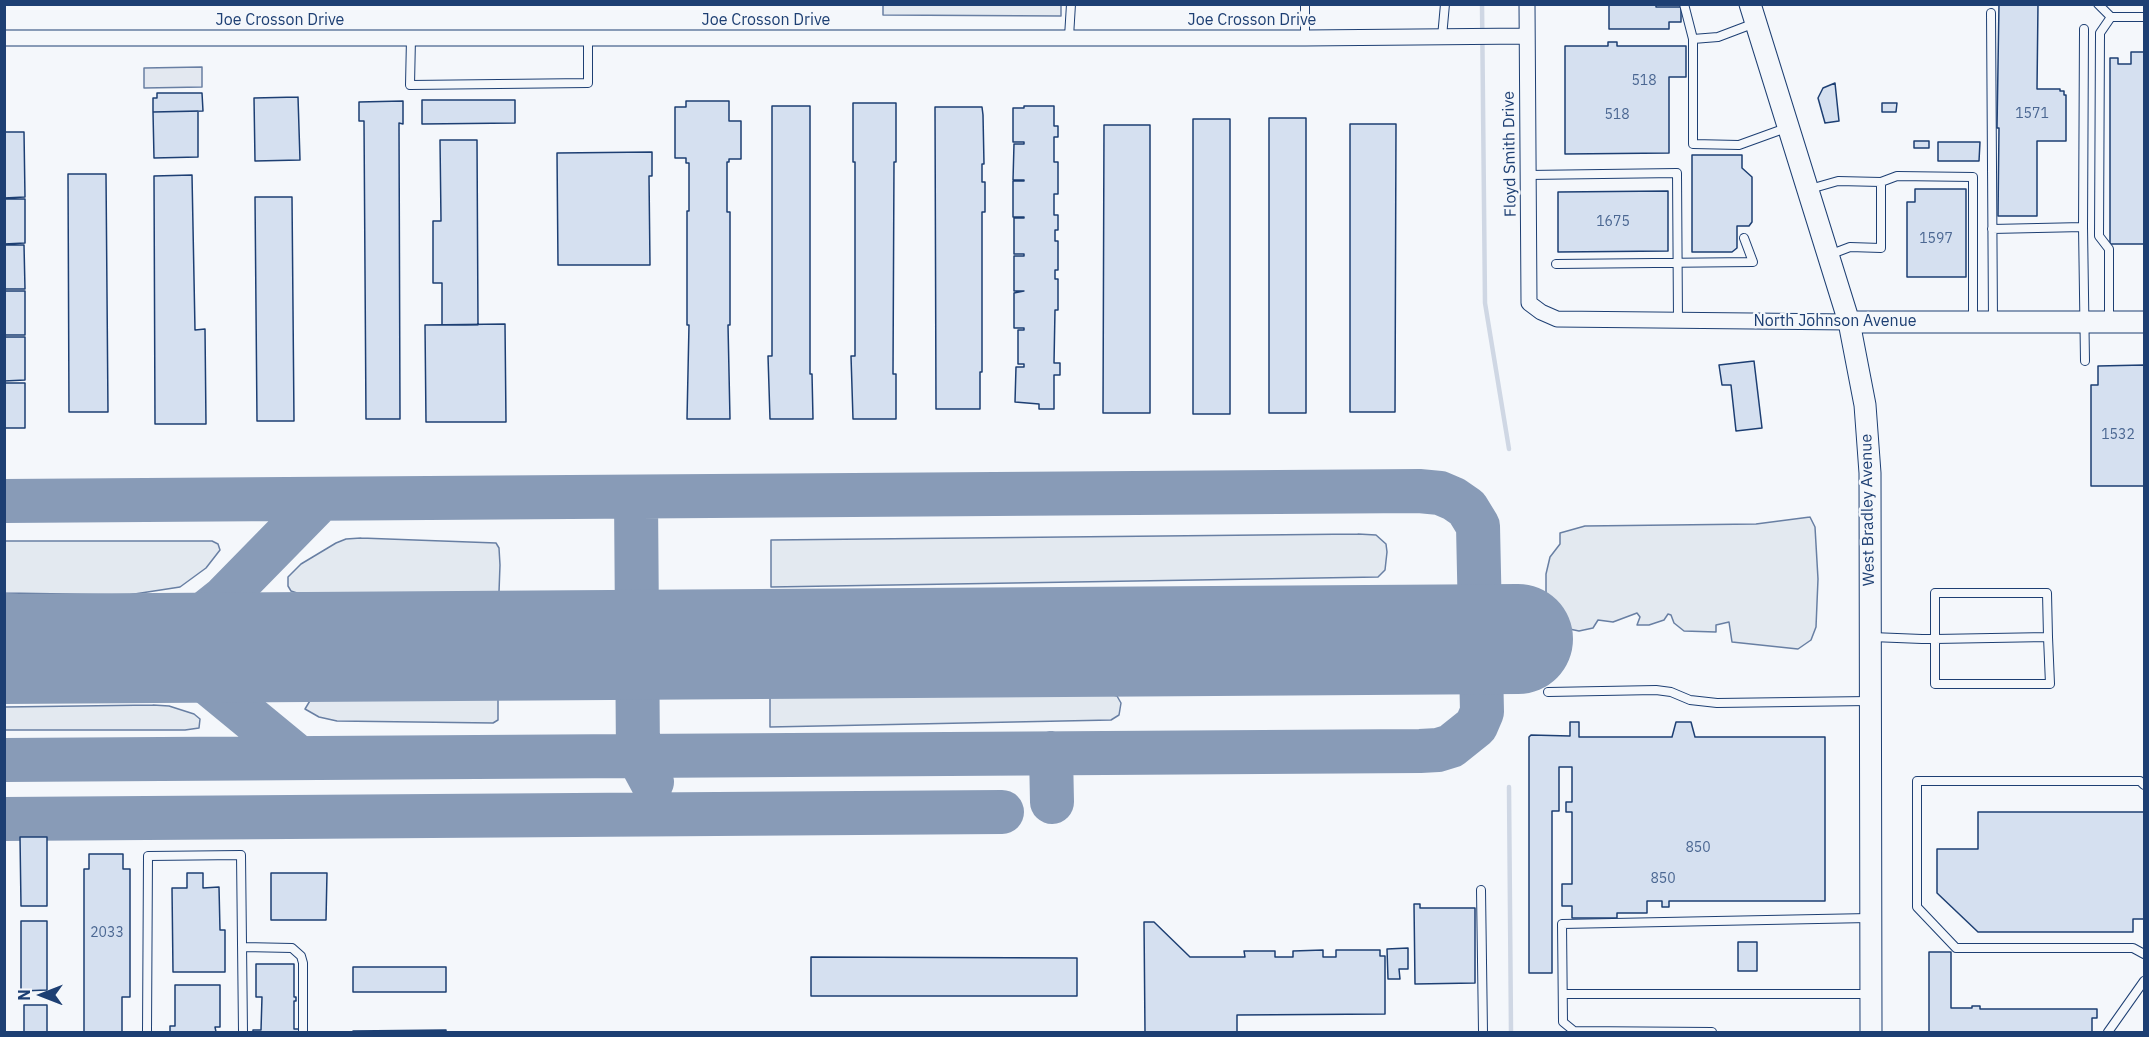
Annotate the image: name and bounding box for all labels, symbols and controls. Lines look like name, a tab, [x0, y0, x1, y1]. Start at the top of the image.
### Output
street label: Joe Crosson Drive	[216, 10, 344, 30]
street label: Joe Crosson Drive	[702, 10, 830, 30]
street label: Joe Crosson Drive	[1188, 10, 1316, 30]
house number: 518	[1631, 73, 1657, 89]
street label: Floyd Smith Drive	[1499, 91, 1521, 217]
house number: 1571	[2015, 106, 2049, 122]
house number: 518	[1604, 107, 1630, 123]
house number: 1675	[1596, 214, 1630, 230]
house number: 1597	[1919, 231, 1953, 247]
street label: North Johnson Avenue	[1753, 311, 1917, 331]
house number: 1532	[2101, 427, 2135, 443]
street label: West Bradley Avenue	[1857, 434, 1879, 586]
house number: 850	[1685, 840, 1711, 856]
house number: 850	[1650, 871, 1676, 887]
house number: 2033	[90, 925, 124, 941]
north arrow	[12, 965, 72, 1025]
text: N	[14, 989, 34, 1001]

